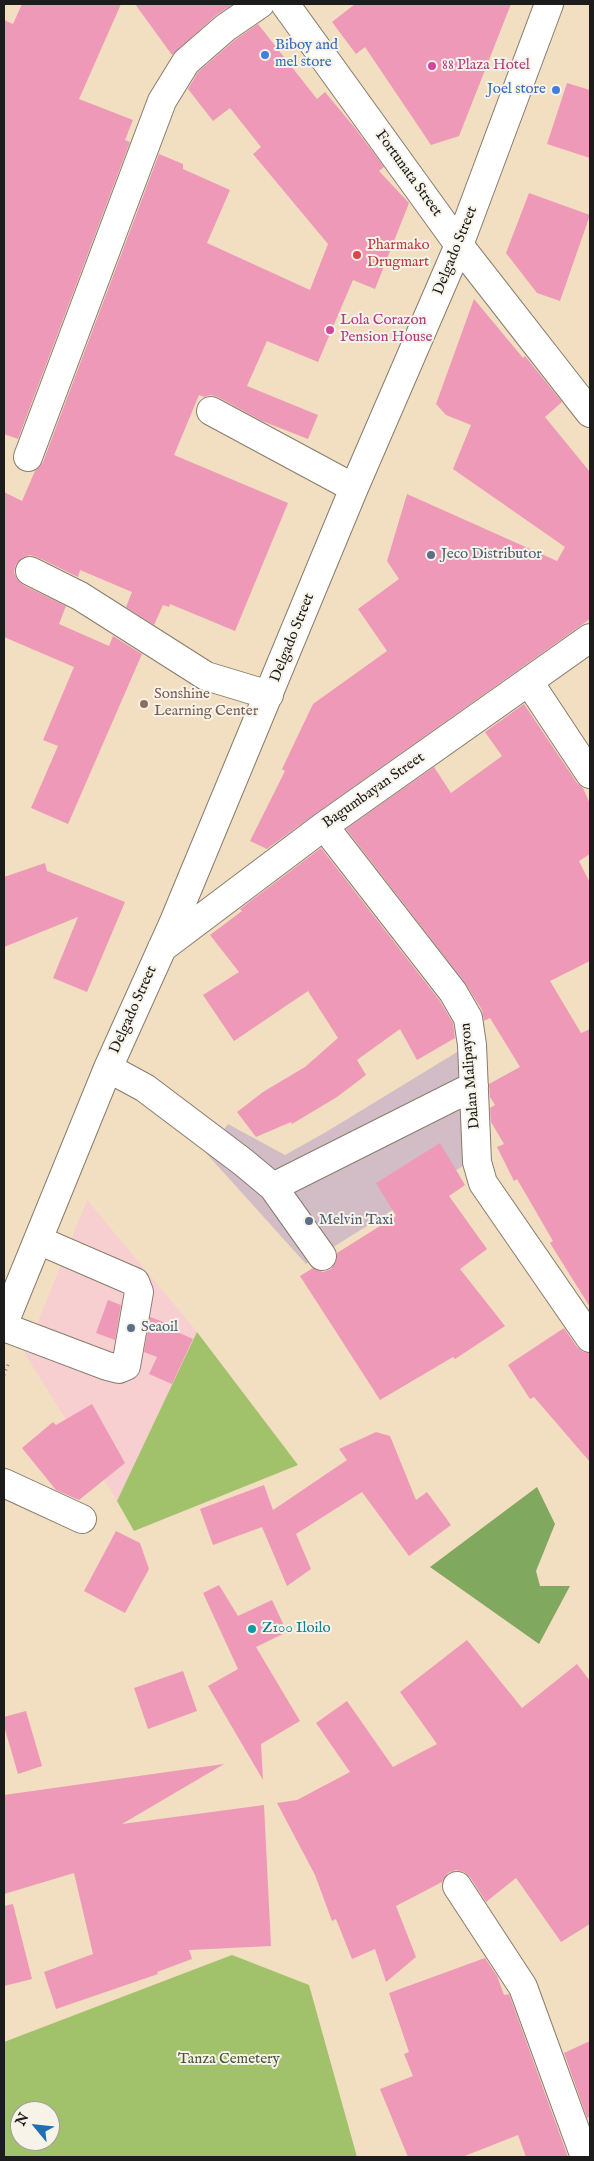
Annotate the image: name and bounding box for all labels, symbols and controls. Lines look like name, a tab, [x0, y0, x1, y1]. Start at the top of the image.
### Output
place label: Biboy and mel store	[275, 37, 338, 72]
marker: Biboy and mel store	[259, 49, 271, 61]
place label: 88 Plaza Hotel	[442, 57, 530, 75]
marker: 88 Plaza Hotel	[426, 60, 438, 72]
place label: Joel store	[487, 81, 546, 99]
marker: Joel store	[550, 84, 562, 96]
street label: Fortunata Street	[371, 127, 445, 221]
street label: Delgado Street	[430, 204, 482, 298]
place label: Pharmako Drugmart	[367, 237, 430, 272]
marker: Pharmako Drugmart	[351, 249, 363, 261]
place label: Lola Corazon Pension House	[340, 312, 432, 347]
marker: Lola Corazon Pension House	[324, 324, 336, 336]
place label: Jeco Distributor	[441, 546, 542, 564]
marker: Jeco Distributor	[425, 549, 437, 561]
street label: Delgado Street	[267, 591, 319, 685]
place label: Sonshine Learning Center	[154, 686, 258, 721]
marker: Sonshine Learning Center	[138, 698, 150, 710]
street label: Bagumbayan Street	[319, 749, 429, 833]
street label: Delgado Street	[107, 963, 161, 1057]
street label: Dalan Malipayon	[457, 1022, 485, 1130]
place label: Melvin Taxi	[319, 1212, 393, 1230]
marker: Melvin Taxi	[303, 1215, 315, 1227]
place label: Seaoil	[141, 1319, 178, 1337]
marker: Seaoil	[125, 1322, 137, 1334]
place label: Z100 Iloilo	[262, 1620, 331, 1638]
marker: Z100 Iloilo	[246, 1623, 258, 1635]
park label: Tanza Cemetery	[178, 2051, 280, 2069]
north arrow	[10, 2101, 60, 2151]
text: N	[12, 2110, 33, 2129]

